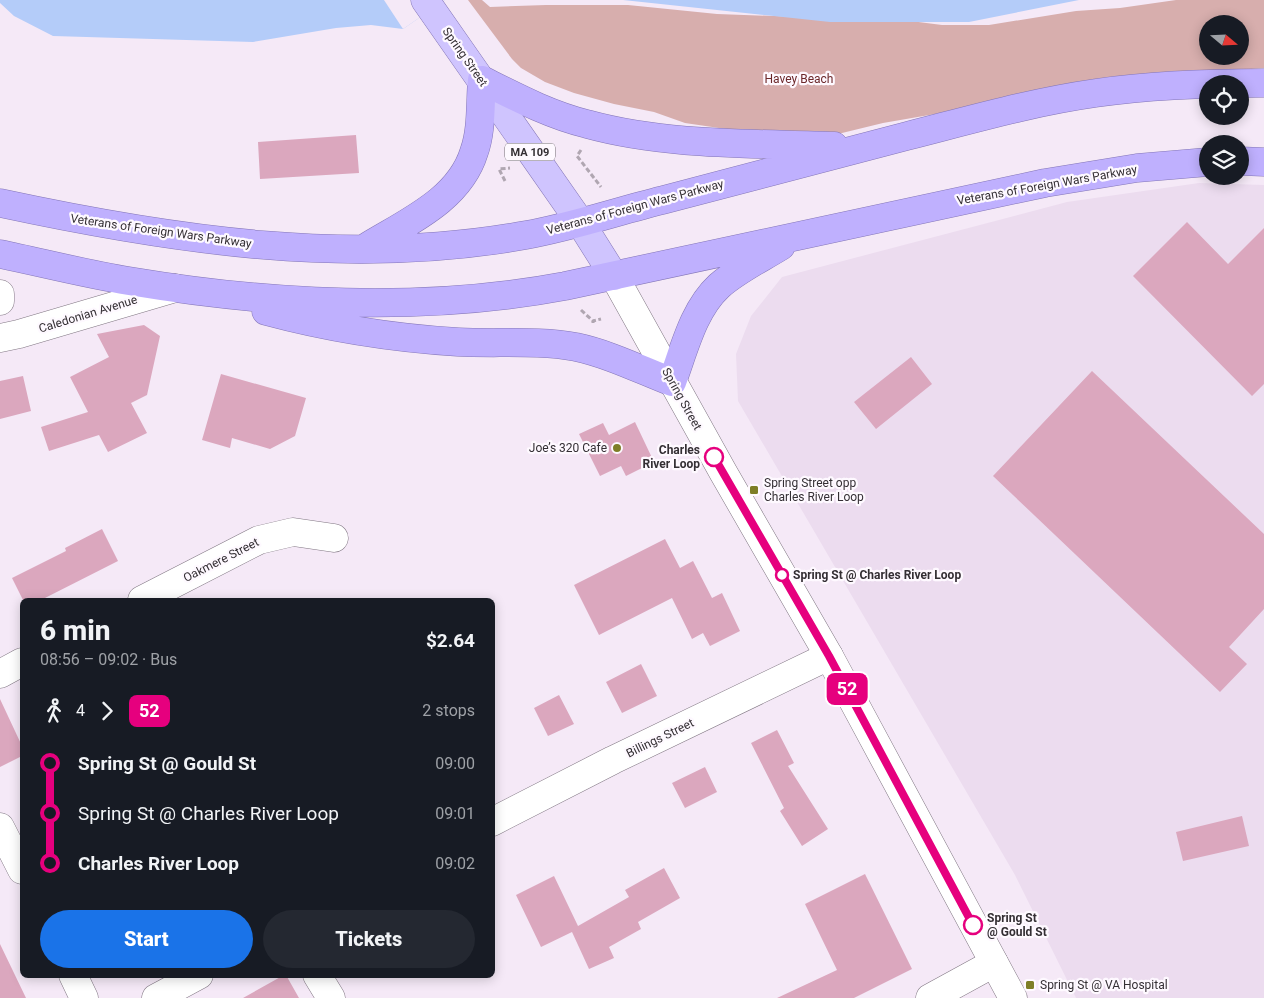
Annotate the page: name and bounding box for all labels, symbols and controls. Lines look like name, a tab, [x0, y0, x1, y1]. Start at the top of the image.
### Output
north arrow	[1199, 15, 1249, 65]
map controls	[1199, 15, 1249, 185]
street label: Spring Street	[440, 25, 491, 89]
park label: Havey Beach	[765, 72, 833, 86]
button: locate	[1199, 75, 1249, 125]
button: layers	[1199, 135, 1249, 185]
road number: MA 109	[505, 144, 555, 160]
street label: Veterans of Foreign Wars Parkway	[956, 162, 1138, 208]
street label: Veterans of Foreign Wars Parkway	[545, 177, 725, 237]
street label: Veterans of Foreign Wars Parkway	[70, 211, 253, 251]
street label: Caledonian Avenue	[37, 292, 139, 336]
street label: Spring Street	[659, 365, 705, 433]
place label: Joe’s 320 Cafe	[529, 441, 607, 455]
marker: Joe’s 320 Cafe	[611, 442, 623, 454]
place label: Charles River Loop	[642, 443, 700, 471]
marker: Charles River Loop	[704, 447, 724, 467]
place label: Spring Street opp Charles River Loop	[764, 476, 864, 504]
marker: Spring Street opp Charles River Loop	[748, 484, 760, 496]
street label: Oakmere Street	[181, 535, 261, 585]
marker: Spring St @ Charles River Loop	[775, 568, 789, 582]
place label: Spring St @ Charles River Loop	[793, 568, 961, 582]
text: 6 min	[40, 614, 111, 647]
text: $2.64	[426, 629, 475, 652]
text: 08:56 – 09:02 · Bus	[40, 650, 177, 669]
line badge: 52	[824, 673, 870, 705]
text: 52	[837, 678, 857, 699]
icon: walk	[40, 697, 68, 725]
icon: forward	[93, 697, 121, 725]
text: 52	[139, 700, 160, 721]
text: 4	[76, 701, 85, 720]
text: 2 stops	[422, 701, 475, 720]
street label: Billings Street	[624, 716, 696, 760]
text: Spring St @ Gould St	[78, 752, 256, 775]
text: 09:00	[435, 754, 475, 773]
text: Spring St @ Charles River Loop	[78, 802, 339, 825]
text: 09:01	[435, 804, 475, 823]
text: Charles River Loop	[78, 852, 239, 875]
text: 09:02	[435, 854, 475, 873]
button: Start	[40, 910, 253, 968]
button: Tickets	[263, 910, 475, 968]
place label: Spring St @ Gould St	[987, 911, 1047, 939]
marker: Spring St @ Gould St	[963, 915, 983, 935]
place label: Spring St @ VA Hospital	[1040, 978, 1168, 992]
marker: Spring St @ VA Hospital	[1024, 979, 1036, 991]

